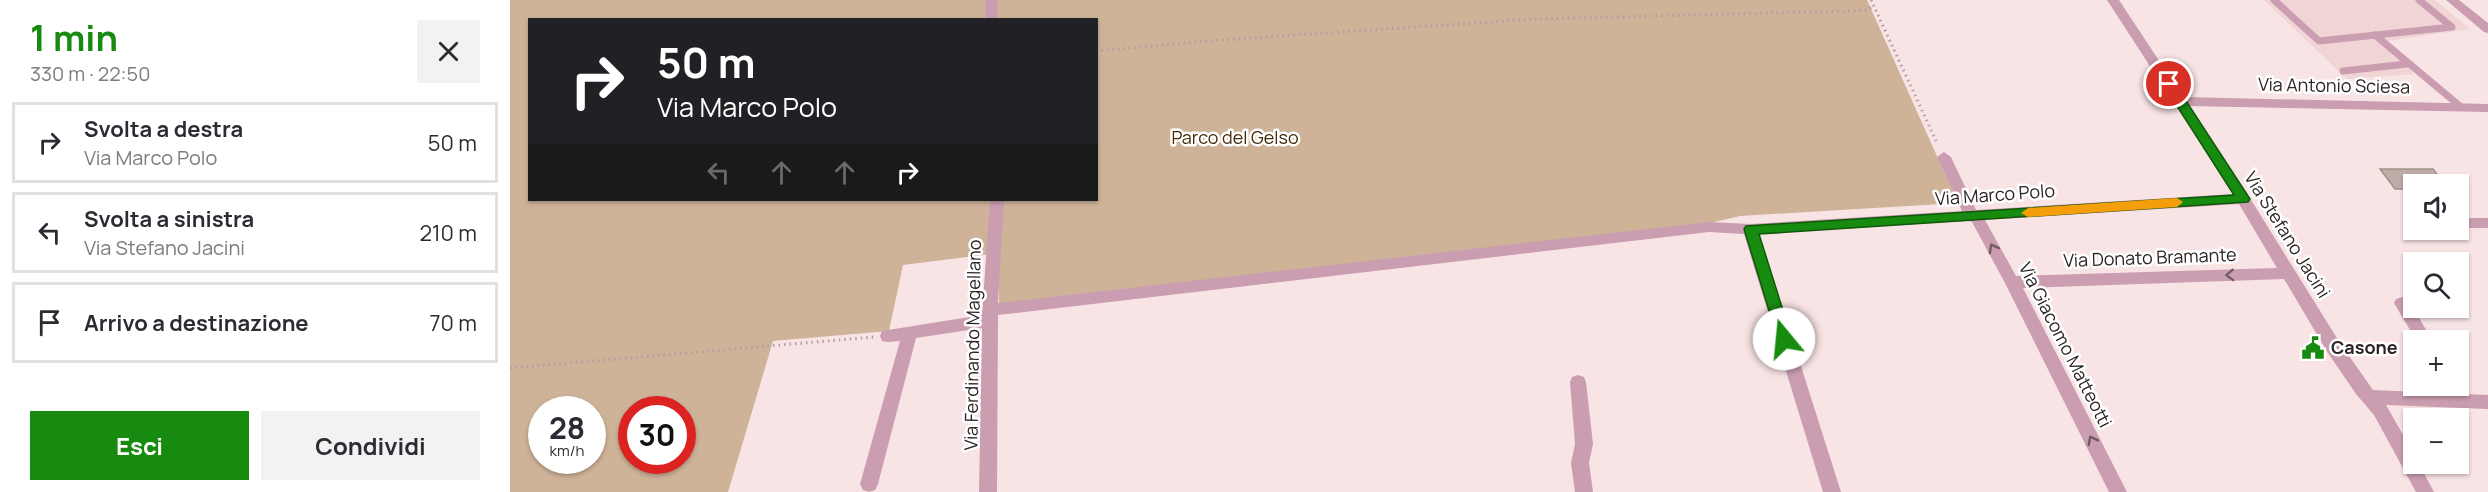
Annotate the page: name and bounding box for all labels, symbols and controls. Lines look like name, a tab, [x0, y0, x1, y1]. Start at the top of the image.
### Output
text: 1 min	[30, 13, 118, 62]
button: close	[417, 20, 480, 83]
text: 50 m	[657, 33, 755, 91]
icon: right	[558, 42, 636, 120]
pin	[2143, 58, 2194, 109]
text: 330 m · 22:50	[30, 60, 150, 87]
icon: arrive	[2152, 67, 2185, 100]
street label: Via Antonio Sciesa	[2258, 72, 2410, 98]
text: Via Marco Polo	[657, 88, 837, 125]
text: Svolta a destra	[84, 114, 243, 144]
park label: Parco del Gelso	[1171, 125, 1299, 149]
icon: right	[33, 126, 66, 159]
text: 50 m	[428, 128, 477, 158]
text: Via Marco Polo	[84, 144, 217, 171]
icon: left	[702, 156, 735, 189]
icon: ahead	[765, 156, 798, 189]
icon: ahead	[828, 156, 861, 189]
icon: right	[891, 156, 924, 189]
street label: Via Stefano Jacini	[2239, 167, 2336, 302]
map controls	[2403, 174, 2469, 474]
button: sound	[2403, 174, 2469, 240]
street label: Via Marco Polo	[1934, 178, 2056, 210]
text: Svolta a sinistra	[84, 204, 254, 234]
icon: left	[33, 216, 66, 249]
text: 210 m	[419, 218, 477, 248]
text: Via Stefano Jacini	[84, 234, 245, 261]
street label: Via Ferdinando Magellano	[958, 239, 986, 451]
street label: Via Donato Bramante	[2063, 242, 2237, 272]
one-way arrow	[1989, 244, 2000, 254]
button: search	[2403, 252, 2469, 318]
street label: Via Giacomo Matteotti	[2014, 258, 2118, 431]
one-way arrow	[2226, 268, 2235, 281]
icon: arrive	[33, 306, 66, 339]
position arrow	[1752, 307, 1816, 371]
text: Arrivo a destinazione	[84, 308, 308, 338]
text: 70 m	[429, 308, 477, 338]
button: +	[2403, 330, 2469, 396]
public building icon: Casone	[2300, 335, 2326, 361]
place label: Casone	[2331, 335, 2398, 359]
speed limit sign: 30	[618, 396, 696, 474]
text: 28	[549, 407, 585, 448]
button: −	[2403, 408, 2469, 474]
button: Esci	[30, 411, 249, 480]
button: Condividi	[261, 411, 480, 480]
one-way arrow	[2088, 435, 2099, 446]
text: km/h	[550, 440, 584, 461]

